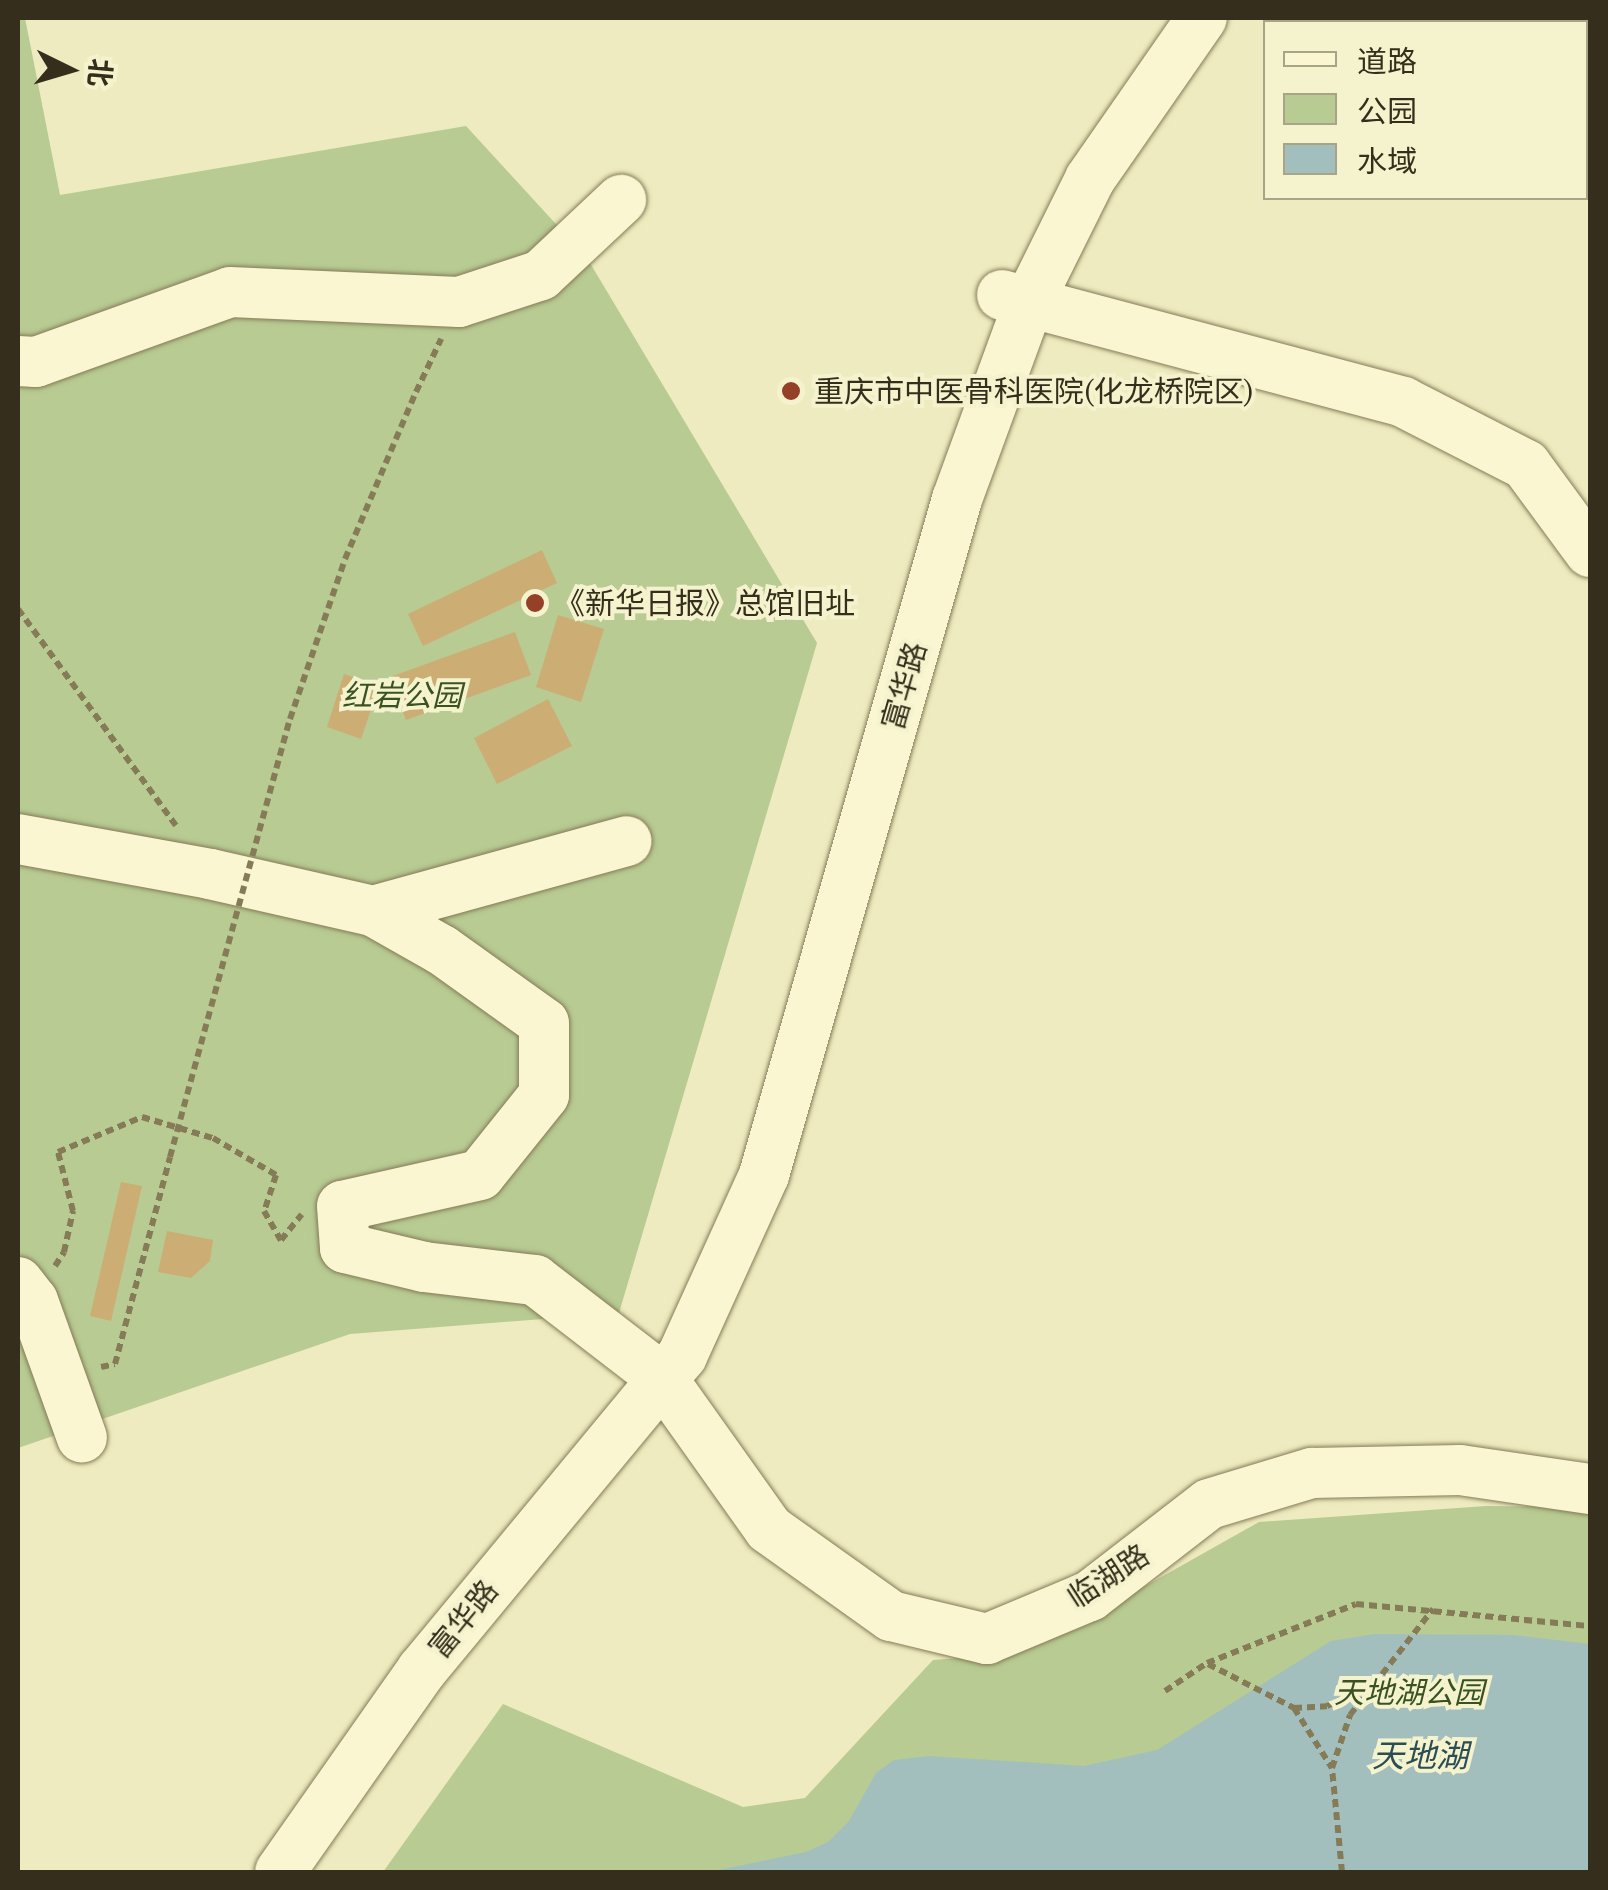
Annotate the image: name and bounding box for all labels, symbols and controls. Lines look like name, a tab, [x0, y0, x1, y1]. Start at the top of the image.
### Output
north arrow	[20, 20, 120, 120]
legend	[1263, 20, 1588, 200]
text: 道路	[1357, 41, 1417, 80]
text: 北	[81, 57, 120, 88]
text: 公园	[1357, 91, 1417, 130]
text: 水域	[1357, 141, 1417, 180]
place label: 重庆市中医骨科医院(化龙桥院区)	[814, 373, 1254, 409]
marker: 重庆市中医骨科医院(化龙桥院区)	[778, 378, 804, 404]
place label: 《新华日报》总馆旧址	[555, 585, 855, 621]
marker: 《新华日报》总馆旧址	[524, 592, 546, 614]
street label: 富华路	[874, 638, 934, 734]
park label: 红岩公园	[342, 677, 462, 713]
street label: 临湖路	[1060, 1536, 1156, 1616]
street label: 富华路	[421, 1573, 505, 1665]
park label: 天地湖公园	[1334, 1674, 1484, 1710]
water label: 天地湖	[1372, 1736, 1468, 1774]

